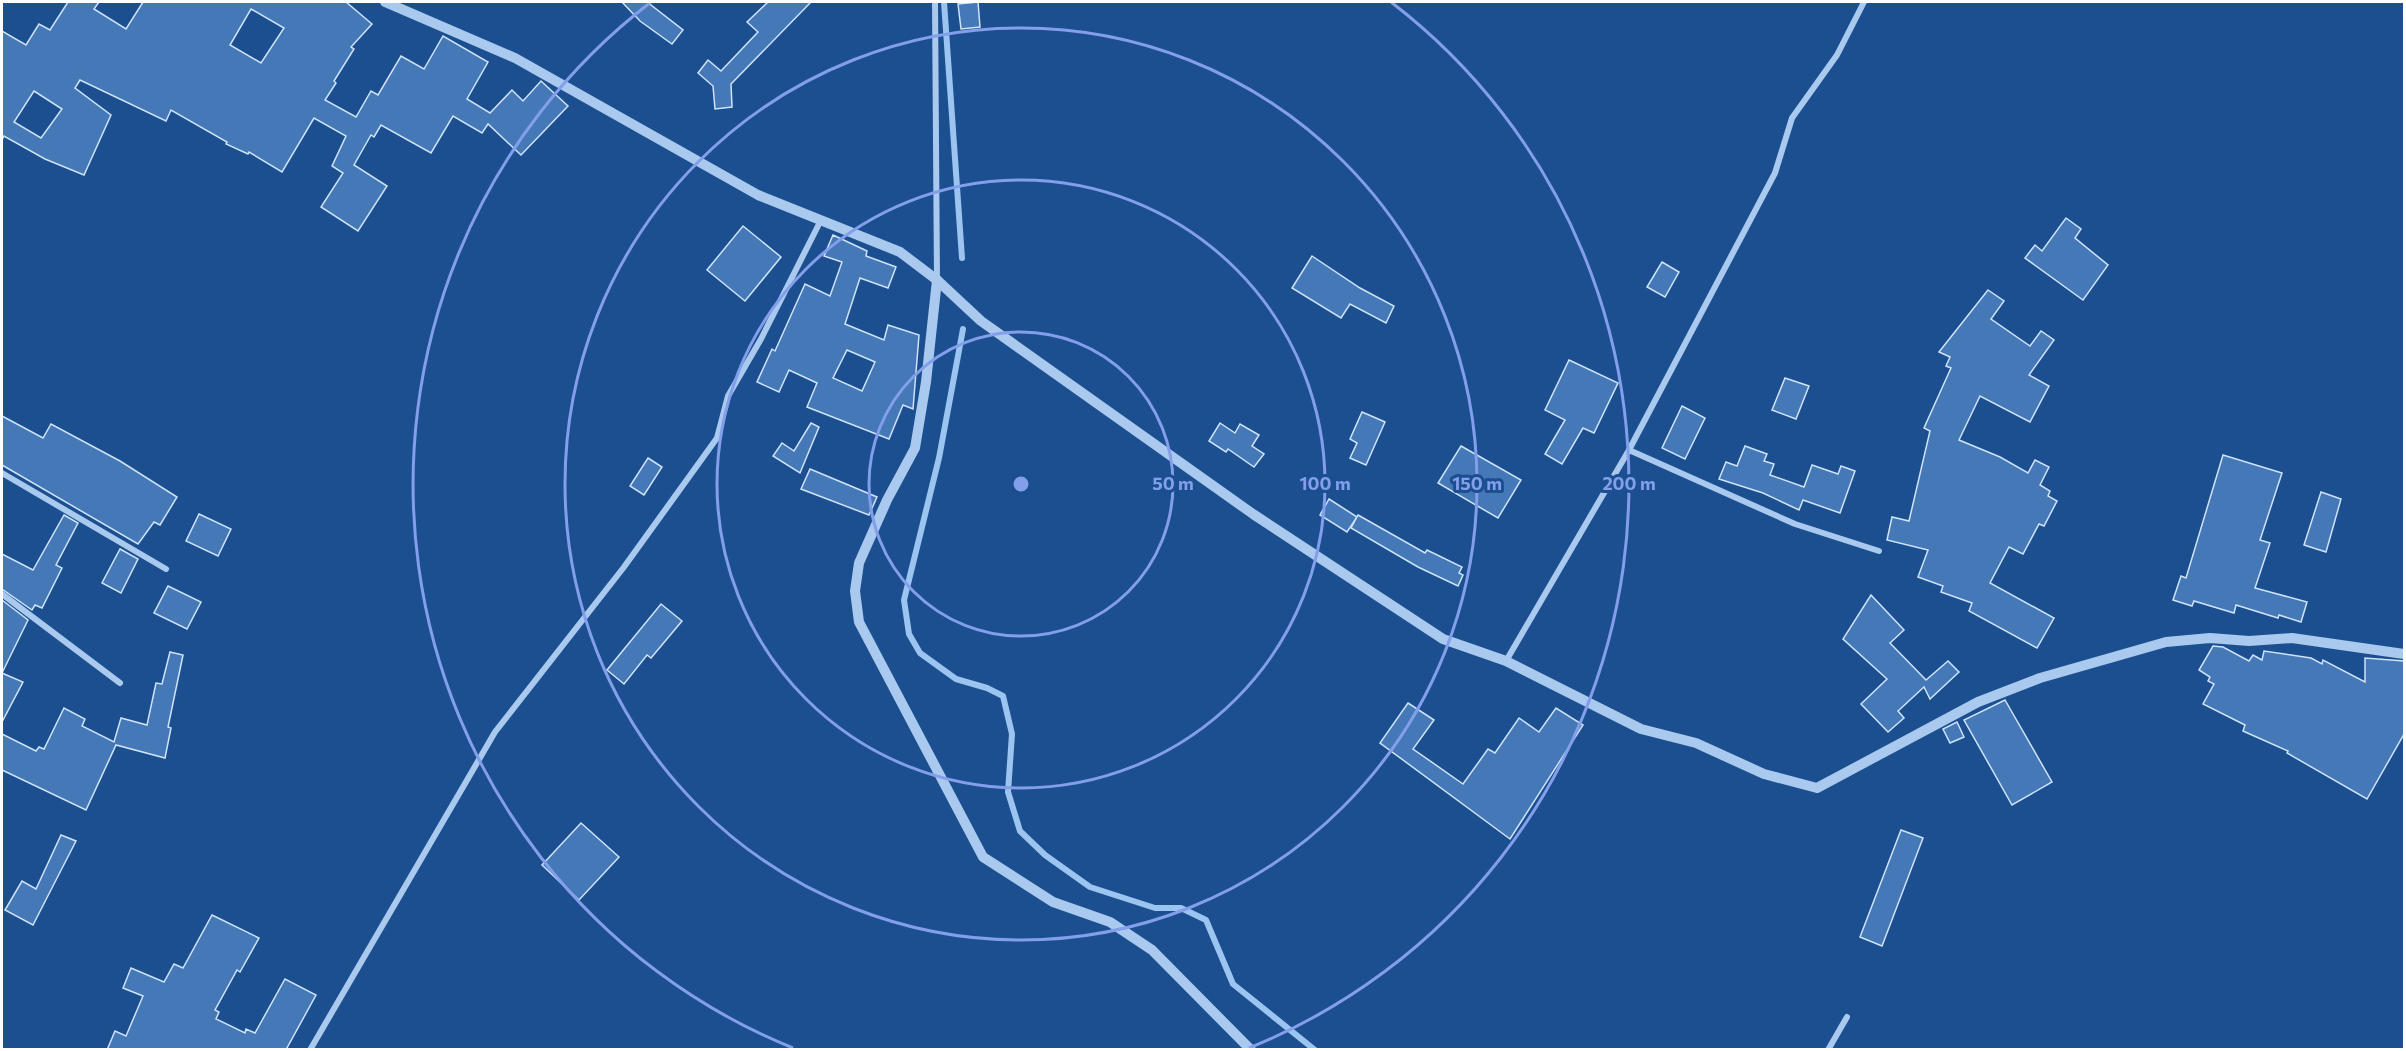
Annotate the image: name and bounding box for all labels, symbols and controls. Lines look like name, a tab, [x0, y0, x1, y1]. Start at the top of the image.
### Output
text: 50 m	[1152, 472, 1194, 494]
text: 100 m	[1299, 472, 1351, 494]
text: 150 m	[1452, 472, 1502, 494]
text: 200 m	[1602, 472, 1656, 494]
centre of rings	[1011, 474, 1031, 494]

